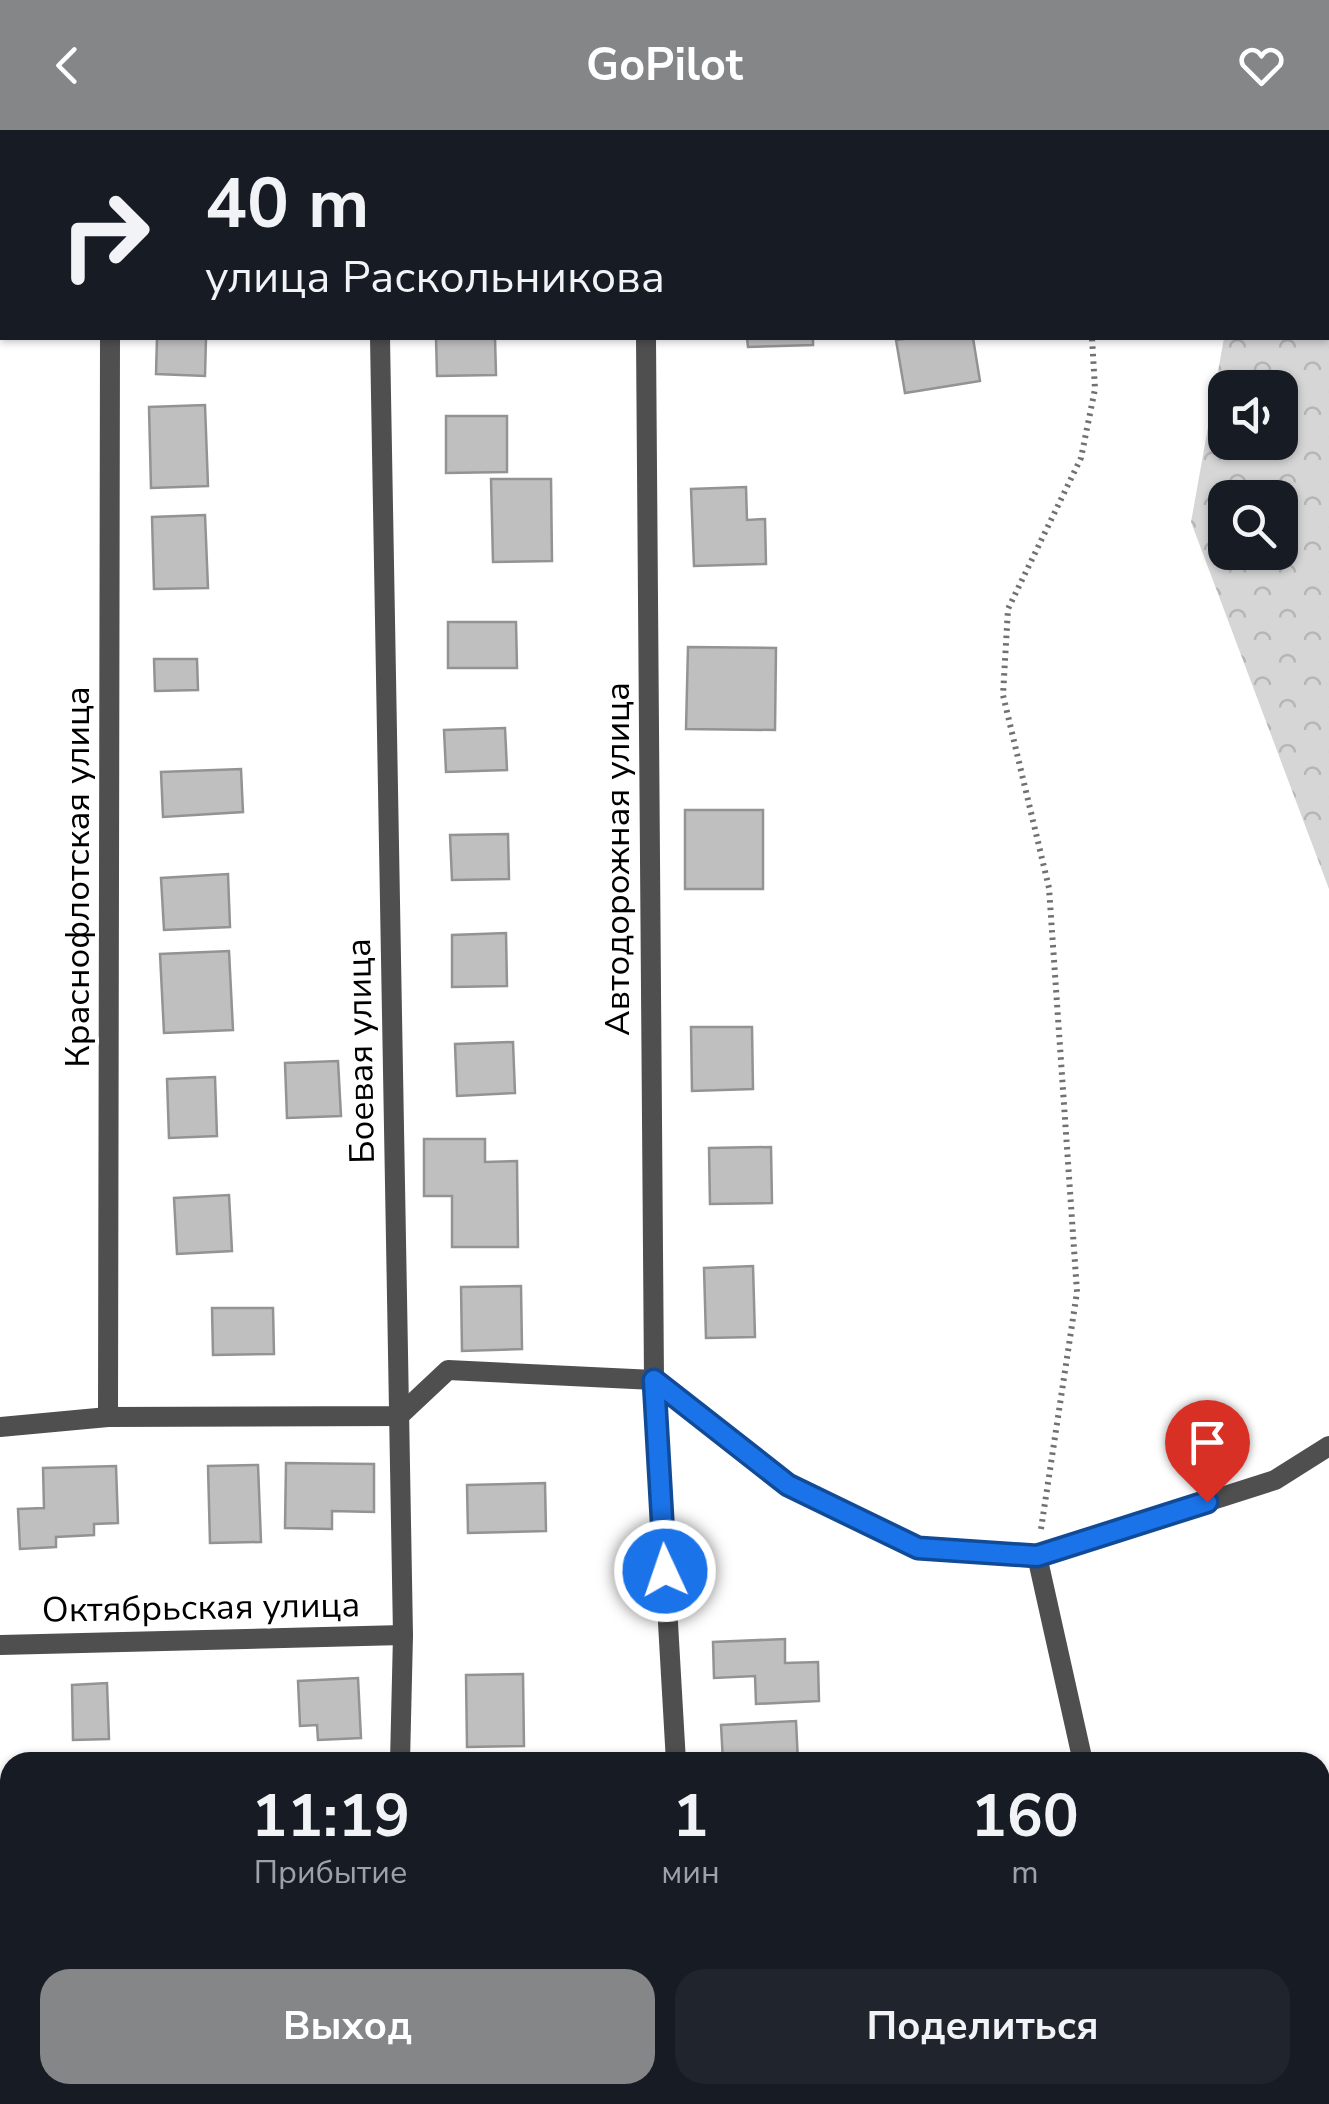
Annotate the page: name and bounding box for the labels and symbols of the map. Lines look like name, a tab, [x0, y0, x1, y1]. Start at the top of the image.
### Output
street label: Автодорожная улица	[594, 682, 641, 1036]
street label: Краснофлотская улица	[54, 686, 101, 1068]
street label: Боевая улица	[335, 938, 386, 1164]
pin	[1165, 1400, 1250, 1503]
position arrow	[613, 1519, 717, 1623]
street label: Октябрьская улица	[41, 1581, 361, 1634]

